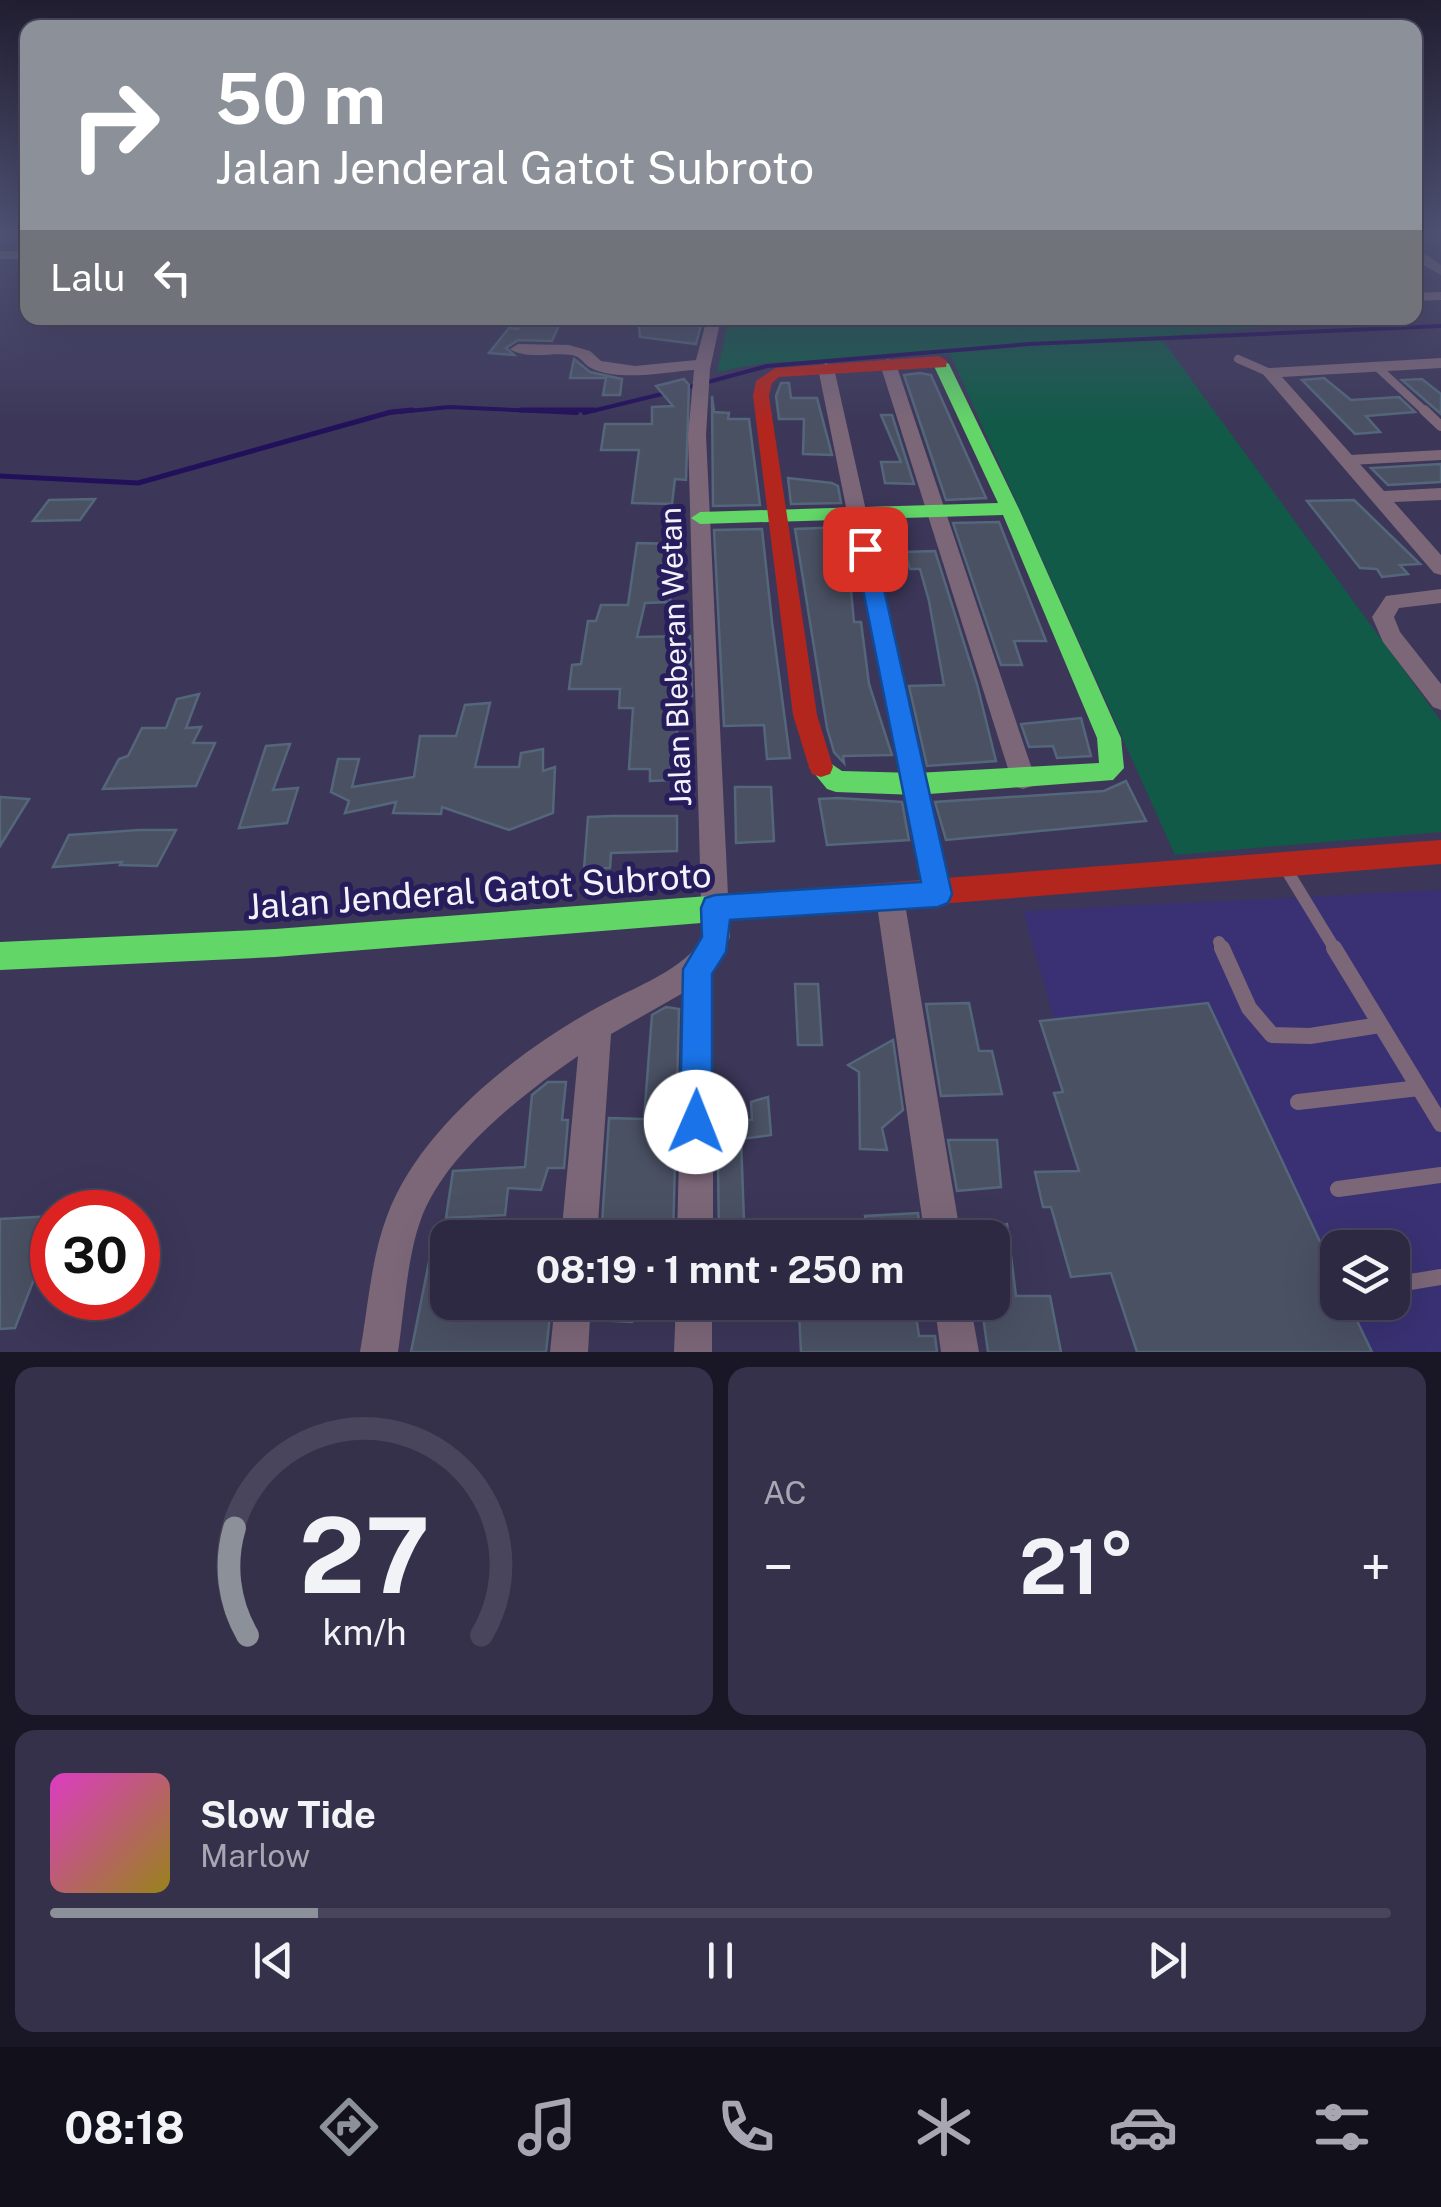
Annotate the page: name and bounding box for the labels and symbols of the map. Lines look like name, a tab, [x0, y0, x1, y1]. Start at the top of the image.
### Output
street label: Jalan Bleberan Wetan	[652, 507, 698, 807]
pin	[823, 507, 908, 592]
street label: Jalan Jenderal Gatot Subroto	[245, 854, 713, 927]
position arrow	[644, 1070, 748, 1174]
speed limit sign: 30	[30, 1190, 160, 1320]

